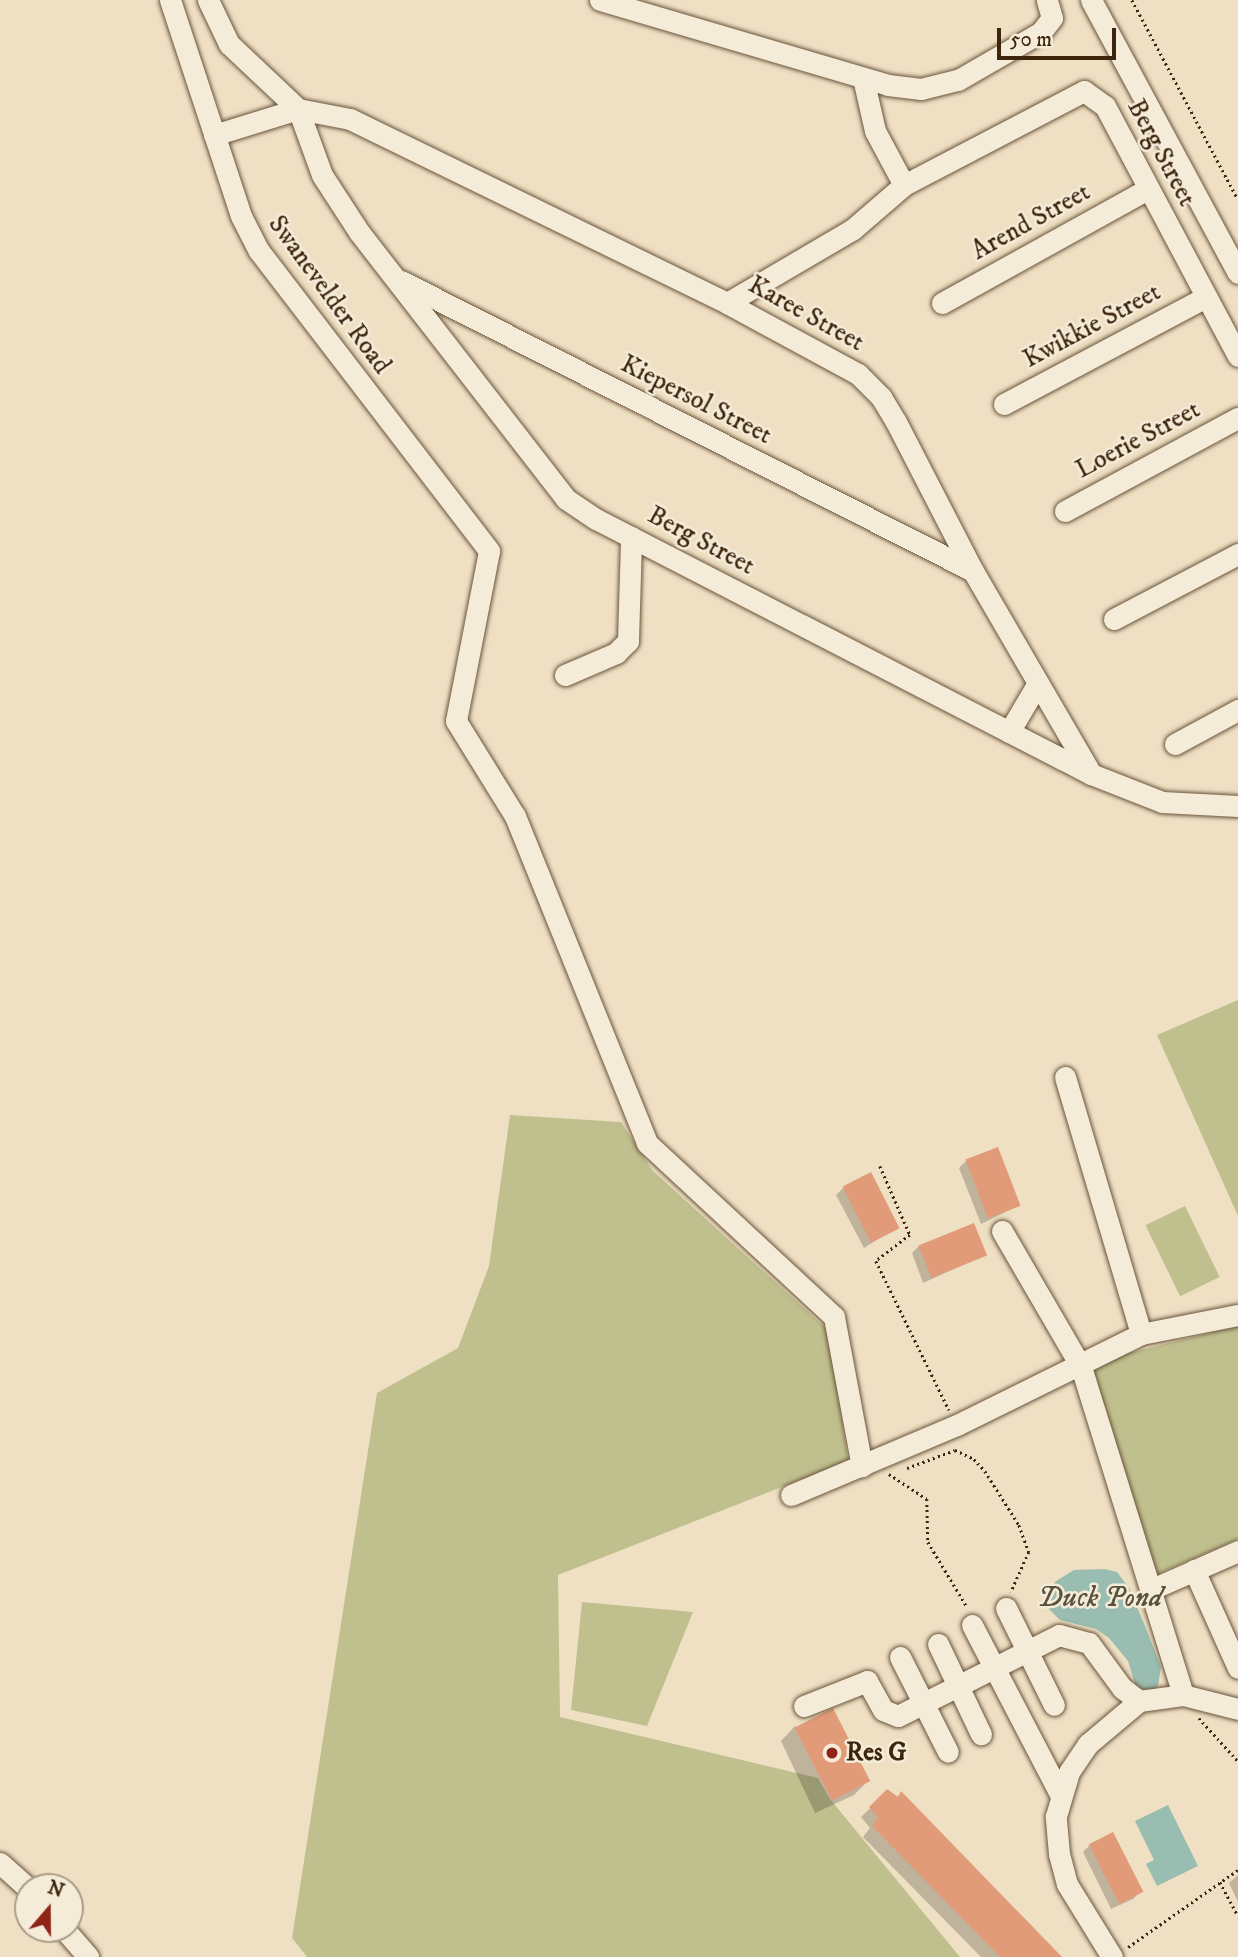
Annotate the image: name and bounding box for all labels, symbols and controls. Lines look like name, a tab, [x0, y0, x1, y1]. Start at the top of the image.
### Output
scale bar	[1000, 14, 1119, 58]
text: 50 m	[1010, 27, 1052, 53]
street label: Berg Street	[1120, 94, 1202, 212]
street label: Arend Street	[966, 177, 1096, 267]
street label: Swanevelder Road	[261, 210, 397, 380]
street label: Karee Street	[743, 269, 869, 359]
street label: Kwikkie Street	[1018, 277, 1166, 375]
street label: Kiepersol Street	[615, 349, 777, 451]
street label: Loerie Street	[1070, 394, 1206, 486]
street label: Berg Street	[642, 500, 760, 582]
water label: Duck Pond	[1038, 1581, 1162, 1615]
place label: Res G	[846, 1737, 906, 1769]
marker: Res G	[824, 1745, 840, 1761]
north arrow	[14, 1873, 84, 1943]
text: N	[44, 1876, 67, 1903]

